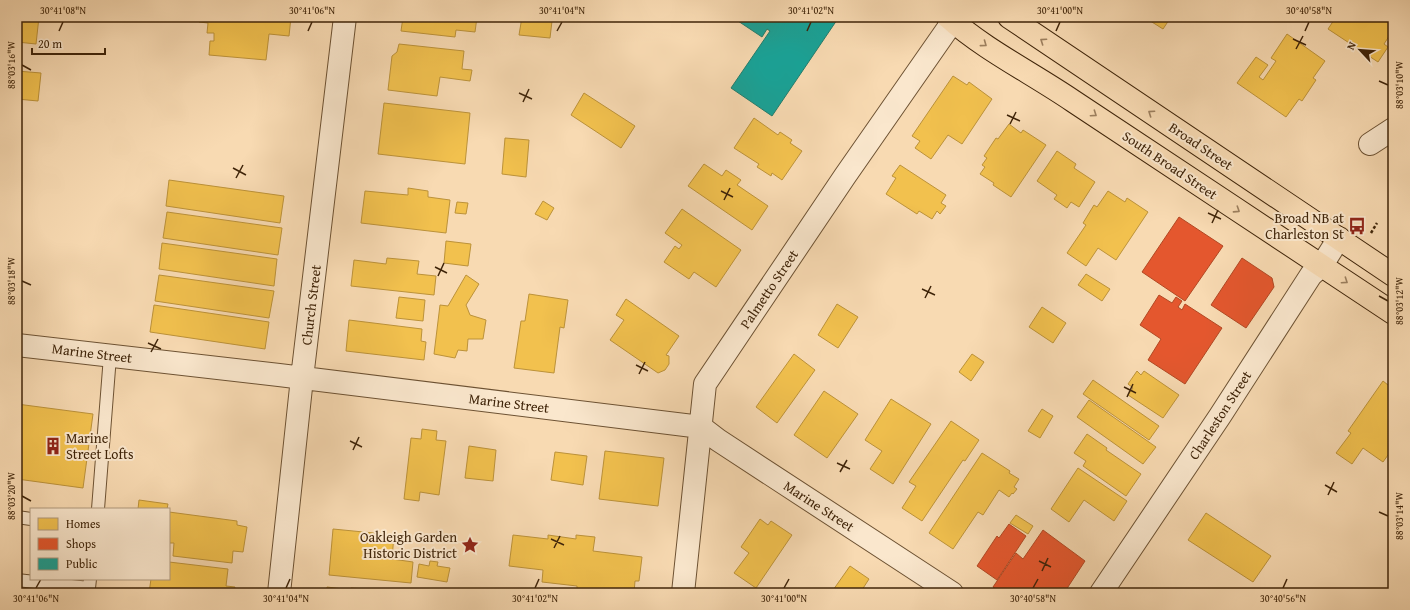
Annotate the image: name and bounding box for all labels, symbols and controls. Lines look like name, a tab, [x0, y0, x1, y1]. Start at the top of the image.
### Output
text: 30°41'08"N	[40, 3, 86, 18]
text: 30°41'06"N	[289, 3, 335, 18]
text: 30°41'04"N	[539, 3, 585, 18]
text: 30°41'02"N	[788, 3, 834, 18]
text: 30°41'00"N	[1037, 3, 1083, 18]
text: 30°40'58"N	[1286, 3, 1332, 18]
scale bar	[32, 30, 105, 56]
north arrow	[1340, 30, 1380, 70]
text: 20 m	[38, 35, 62, 52]
one-way arrow	[1040, 38, 1047, 46]
text: N	[1342, 38, 1360, 52]
one-way arrow	[980, 39, 987, 46]
text: 88°03'16"W	[4, 41, 19, 89]
text: 88°03'10"W	[1392, 61, 1407, 109]
one-way arrow	[1089, 109, 1096, 116]
one-way arrow	[1148, 110, 1155, 118]
street label: Broad Street	[1165, 117, 1237, 175]
street label: South Broad Street	[1119, 126, 1222, 204]
one-way arrow	[1233, 205, 1240, 213]
place label: Broad NB at Charleston St	[1265, 208, 1344, 244]
bus stop icon: Broad NB at Charleston St	[1347, 216, 1367, 236]
street label: Palmetto Street	[735, 245, 803, 333]
text: 88°03'18"W	[4, 257, 19, 305]
street label: Church Street	[296, 264, 326, 346]
one-way arrow	[1341, 276, 1348, 283]
text: 88°03'12"W	[1392, 277, 1407, 325]
street label: Marine Street	[51, 338, 133, 368]
street label: Charleston Street	[1184, 367, 1256, 463]
street label: Marine Street	[468, 388, 550, 418]
place label: Marine Street Lofts	[66, 428, 133, 464]
building icon: Marine Street Lofts	[43, 436, 63, 456]
text: 88°03'20"W	[4, 472, 19, 520]
street label: Marine Street	[780, 476, 858, 536]
text: 88°03'14"W	[1392, 492, 1407, 540]
legend	[30, 508, 170, 580]
text: Homes	[66, 515, 101, 532]
place label: Oakleigh Garden Historic District	[360, 527, 457, 563]
text: Shops	[66, 535, 96, 552]
place icon: Oakleigh Garden Historic District	[460, 535, 480, 555]
text: Public	[66, 555, 98, 572]
text: 30°41'06"N	[13, 591, 59, 606]
text: 30°41'04"N	[263, 591, 309, 606]
text: 30°41'02"N	[512, 591, 558, 606]
text: 30°41'00"N	[761, 591, 807, 606]
text: 30°40'58"N	[1010, 591, 1056, 606]
text: 30°40'56"N	[1260, 591, 1306, 606]

